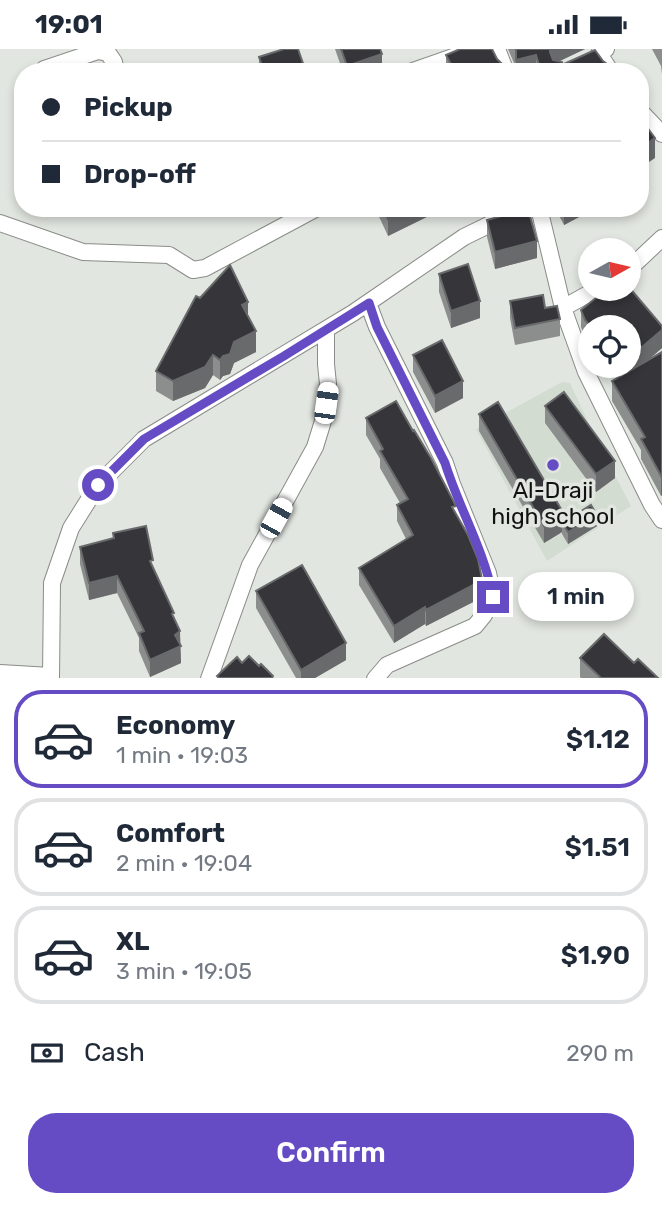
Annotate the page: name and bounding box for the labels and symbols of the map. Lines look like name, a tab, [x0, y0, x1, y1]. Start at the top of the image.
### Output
north arrow	[578, 238, 640, 301]
car	[313, 381, 340, 425]
marker: Al-Draji high school	[545, 457, 561, 473]
route start	[82, 469, 114, 501]
place label: Al-Draji high school	[491, 476, 615, 530]
car	[257, 495, 296, 541]
callout: 1 min	[518, 573, 633, 621]
route end	[477, 581, 509, 613]

